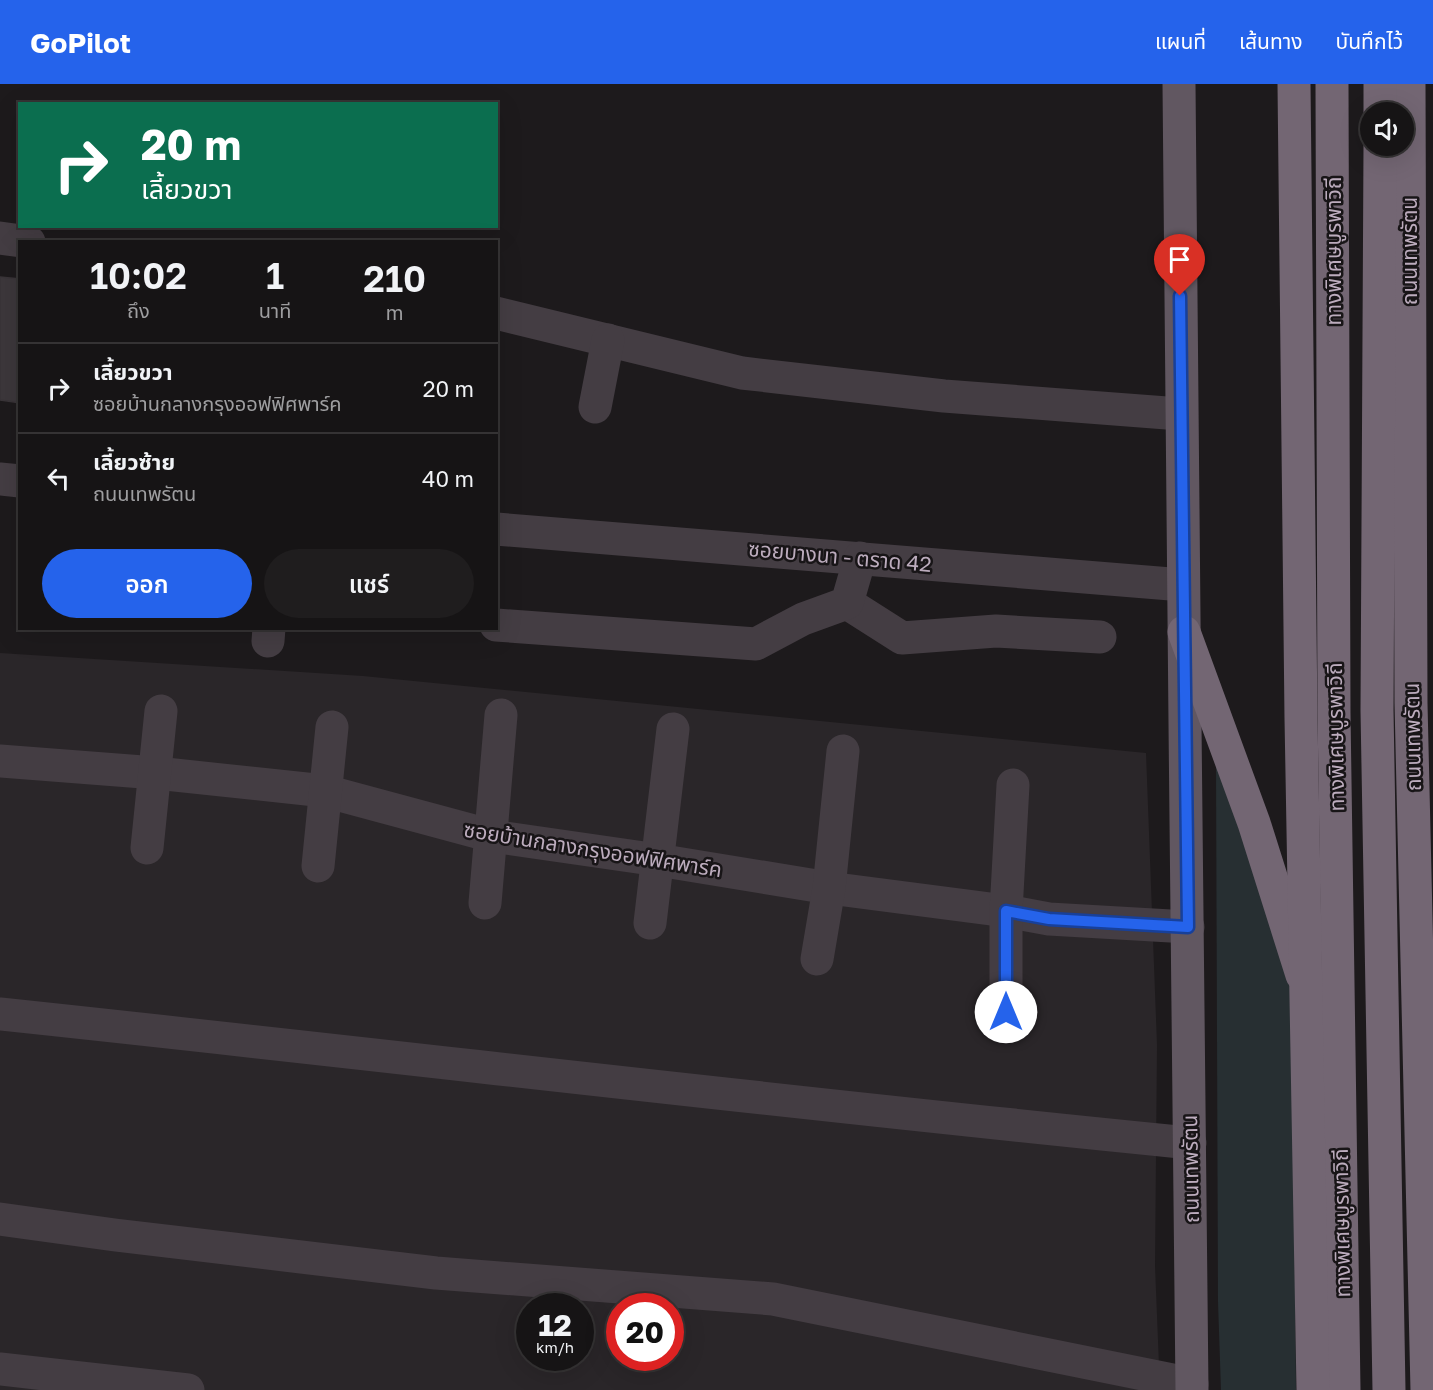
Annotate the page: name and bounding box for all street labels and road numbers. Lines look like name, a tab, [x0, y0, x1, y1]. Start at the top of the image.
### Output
street label: ทางพิเศษบูรพาวิถี	[1320, 177, 1347, 325]
street label: ถนนเทพรัตน	[1396, 197, 1422, 305]
street label: ซอยบางนา - ตราด 42	[747, 535, 933, 577]
street label: ทางพิเศษบูรพาวิถี	[1321, 662, 1350, 812]
street label: ถนนเทพรัตน	[1398, 683, 1426, 791]
street label: ซอยบ้านกลางกรุงออฟฟิศพาร์ค	[462, 816, 724, 883]
street label: ถนนเทพรัตน	[1176, 1115, 1204, 1223]
street label: ทางพิเศษบูรพาวิถี	[1327, 1148, 1356, 1298]

